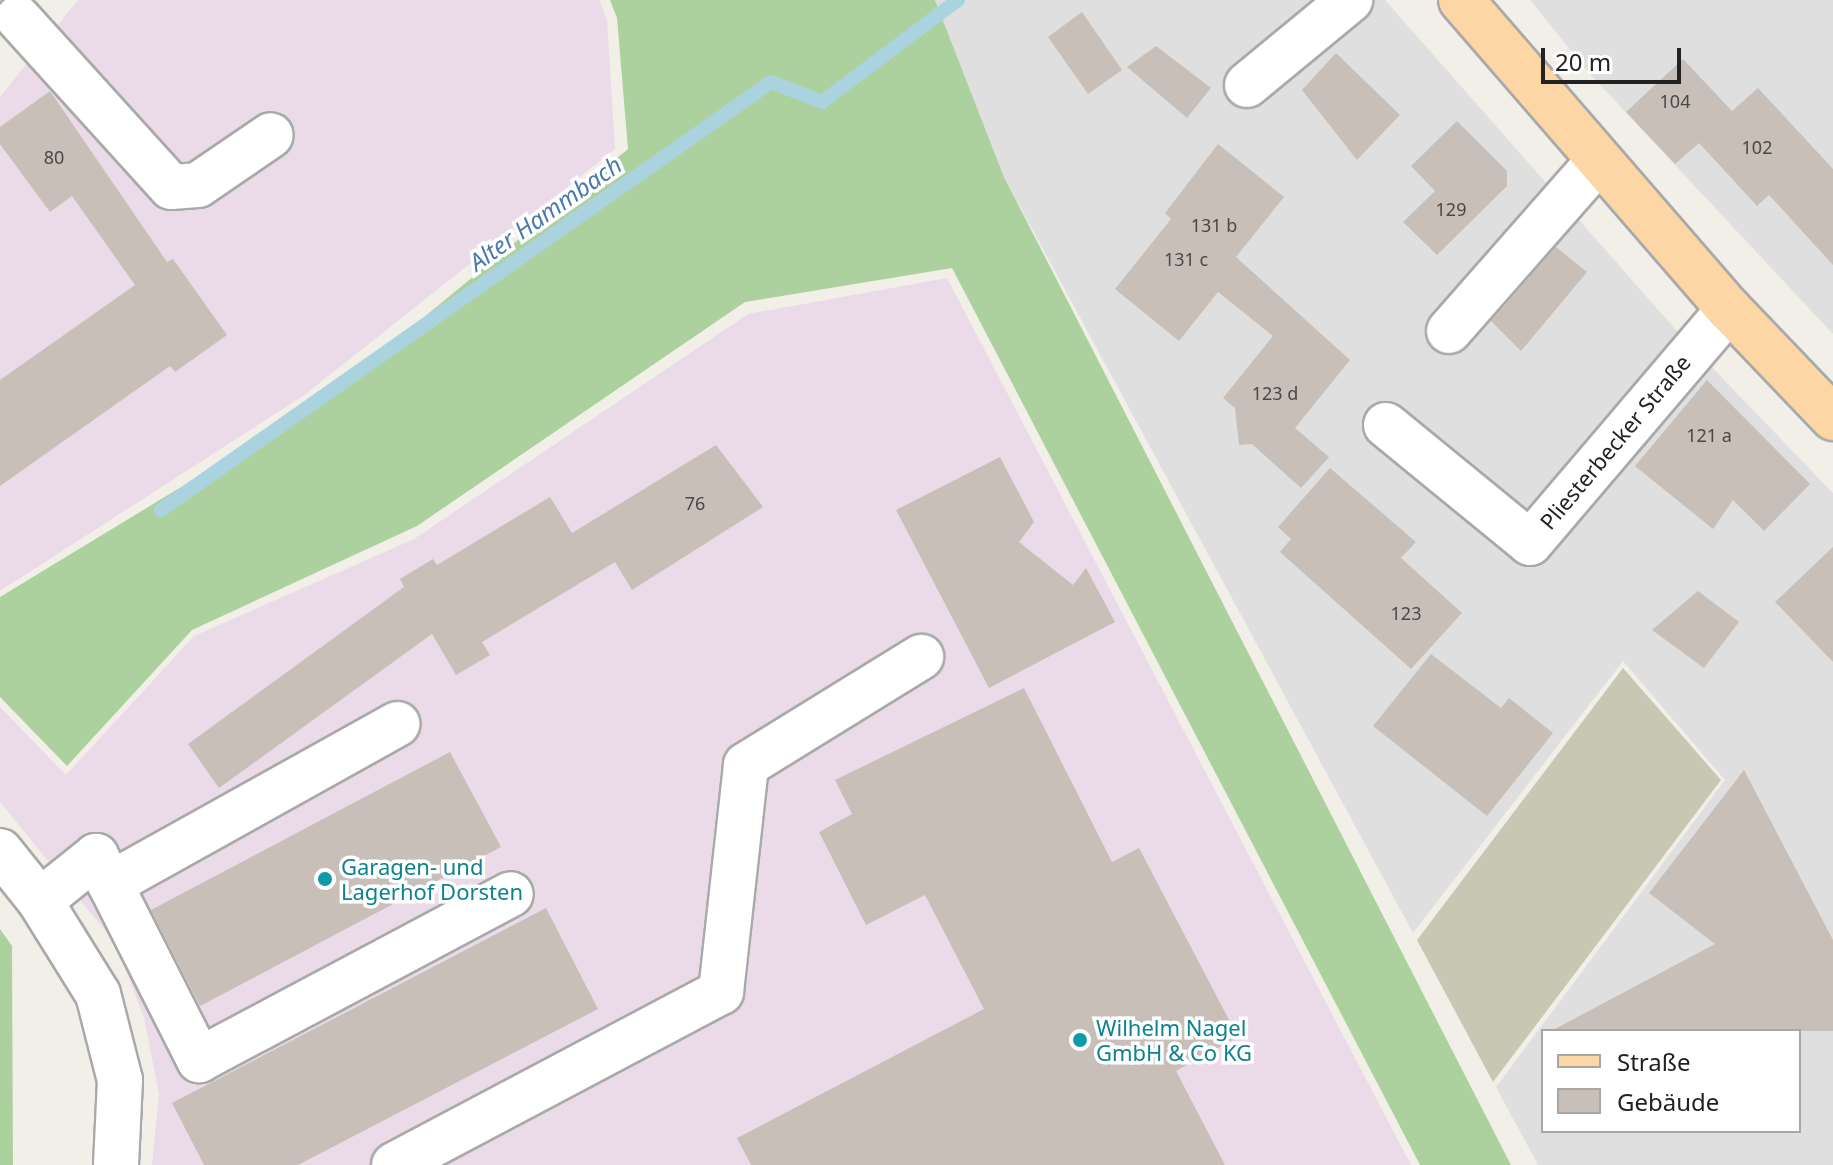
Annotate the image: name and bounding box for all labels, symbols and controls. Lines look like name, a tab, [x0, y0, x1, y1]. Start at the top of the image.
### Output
scale bar	[1545, 32, 1685, 82]
text: 20 m	[1555, 45, 1611, 78]
house number: 104	[1660, 90, 1690, 112]
house number: 102	[1742, 136, 1772, 158]
house number: 80	[44, 146, 64, 168]
water label: Alter Hammbach	[463, 150, 627, 276]
house number: 129	[1436, 198, 1466, 220]
house number: 131 b	[1191, 214, 1237, 236]
house number: 131 c	[1164, 248, 1208, 270]
street label: Pliesterbecker Straße	[1534, 349, 1696, 535]
house number: 123 d	[1252, 382, 1298, 404]
house number: 121 a	[1686, 424, 1732, 446]
house number: 76	[685, 492, 705, 514]
house number: 123	[1391, 602, 1421, 624]
place label: Garagen- und Lagerhof Dorsten	[341, 853, 523, 904]
marker: Garagen- und Lagerhof Dorsten	[316, 870, 334, 888]
place label: Wilhelm Nagel GmbH & Co KG	[1096, 1014, 1252, 1066]
legend	[1541, 1029, 1801, 1133]
marker: Wilhelm Nagel GmbH & Co KG	[1071, 1031, 1089, 1049]
text: Straße	[1617, 1045, 1690, 1078]
text: Gebäude	[1617, 1085, 1719, 1118]

